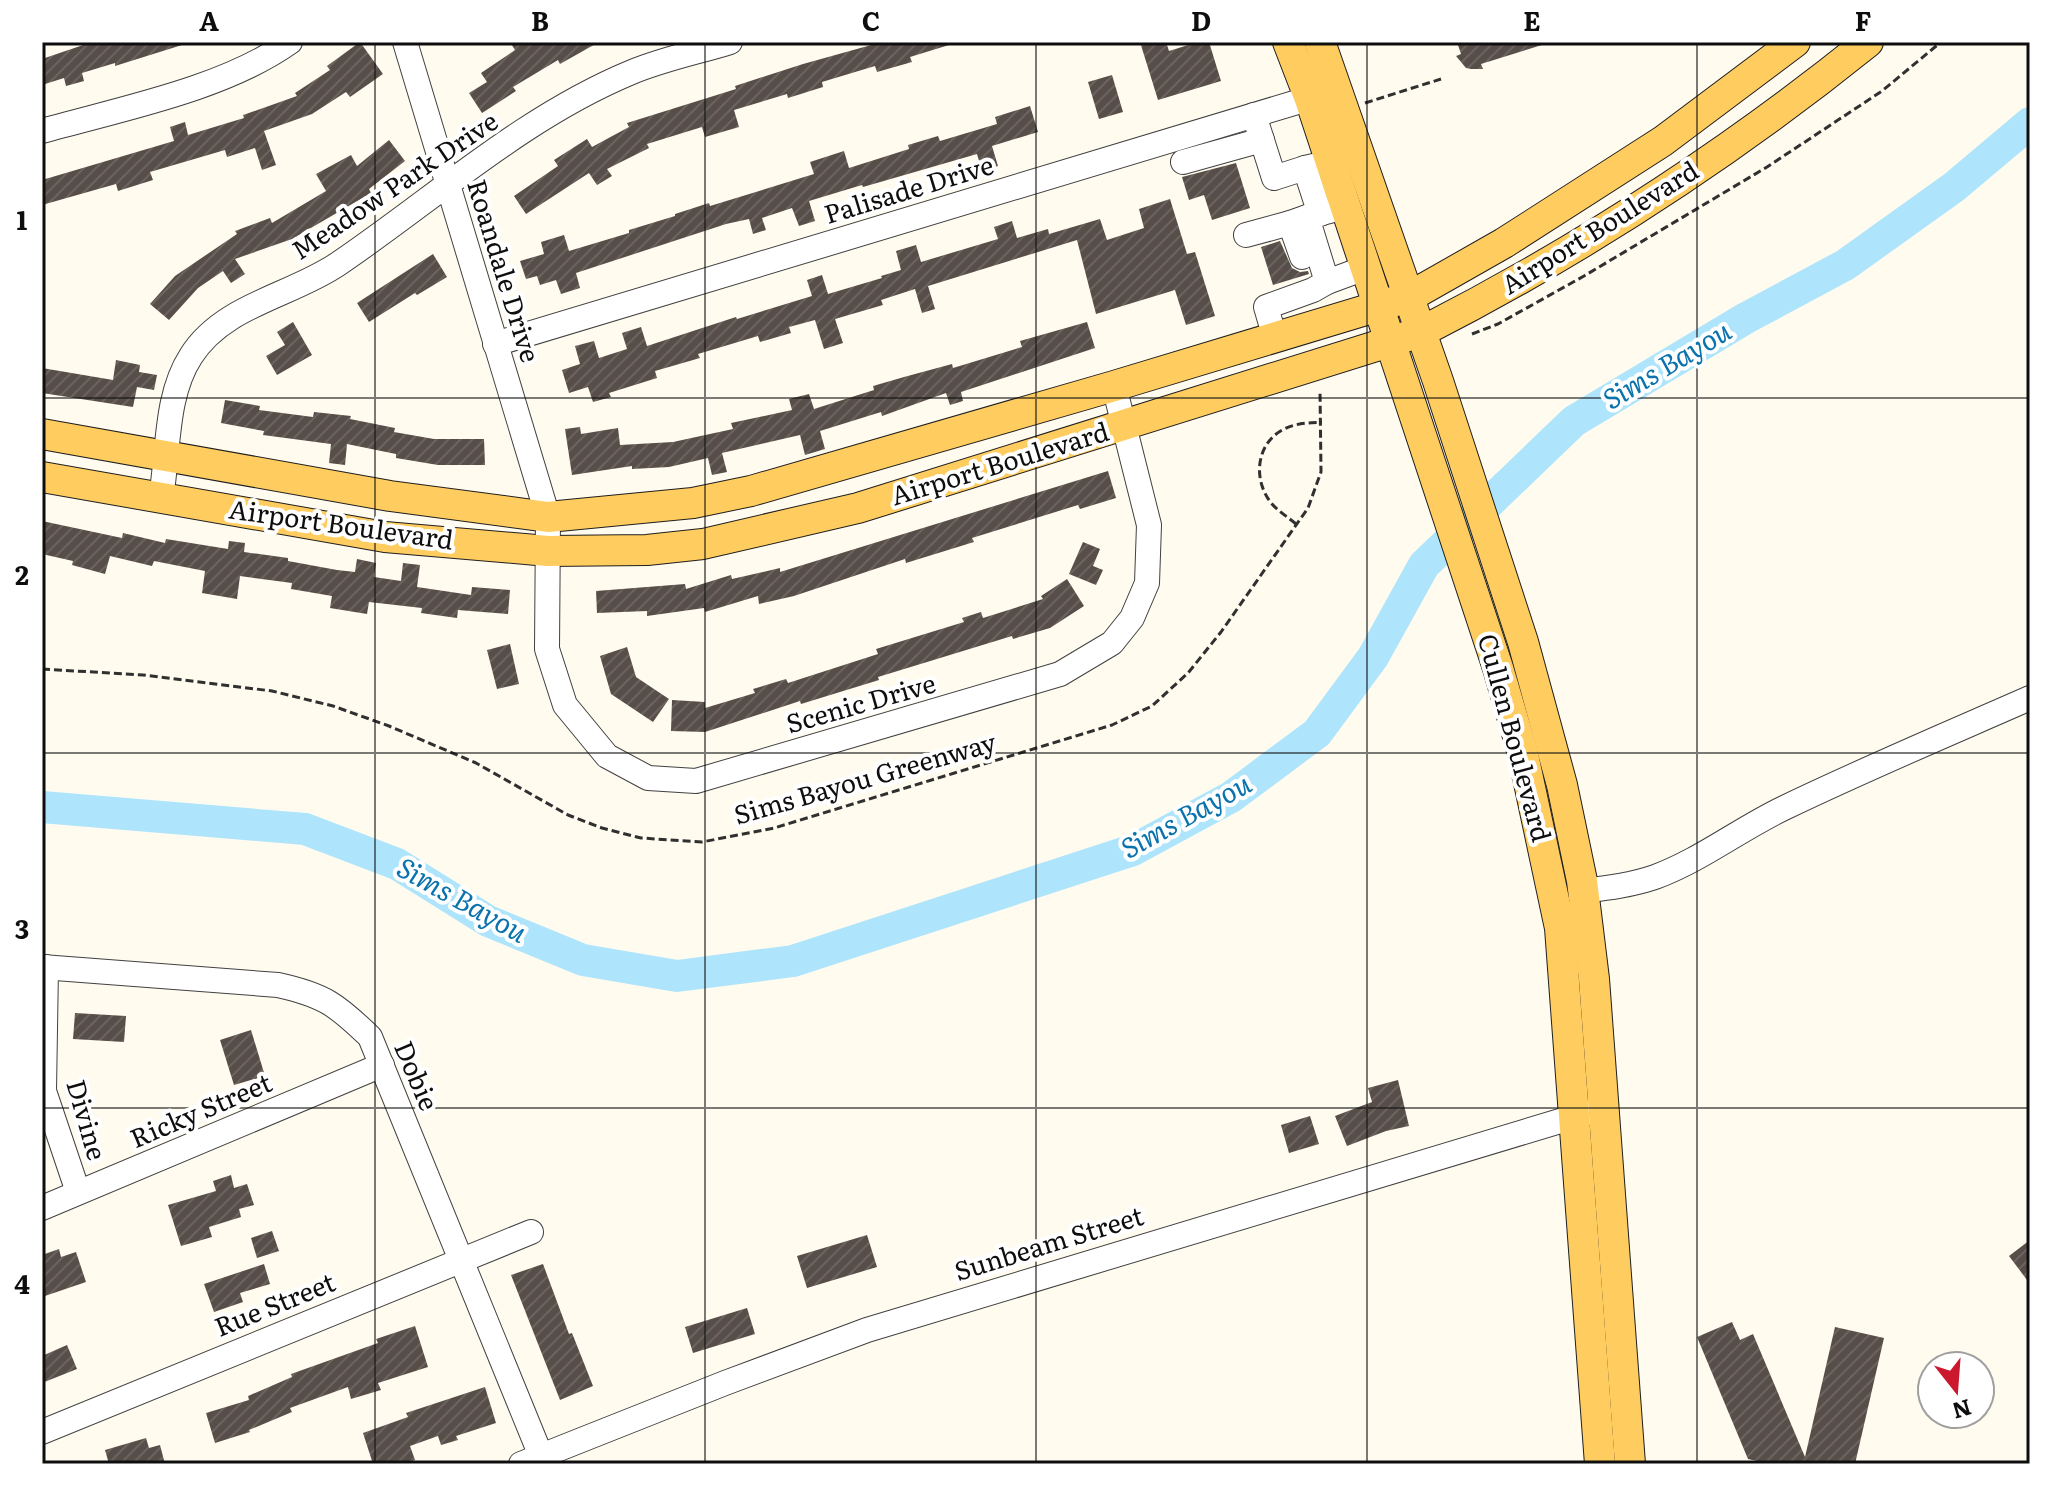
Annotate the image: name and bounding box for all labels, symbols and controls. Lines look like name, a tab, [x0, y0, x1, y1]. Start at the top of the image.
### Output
text: A	[199, 0, 219, 39]
text: B	[531, 0, 549, 39]
text: C	[862, 0, 880, 39]
text: D	[1191, 0, 1211, 39]
text: E	[1523, 0, 1541, 39]
text: F	[1855, 0, 1871, 39]
street label: Meadow Park Drive	[283, 100, 505, 268]
street label: Palisade Drive	[819, 143, 998, 232]
street label: Airport Boulevard	[1492, 149, 1705, 302]
street label: Roandale Drive	[459, 174, 552, 367]
text: 1	[17, 199, 28, 238]
water label: Sims Bayou	[1594, 308, 1739, 418]
street label: Airport Boulevard	[885, 410, 1113, 513]
street label: Airport Boulevard	[227, 487, 456, 558]
text: 2	[15, 554, 29, 593]
street label: Cullen Boulevard	[1470, 629, 1563, 846]
street label: Scenic Drive	[781, 662, 940, 742]
street label: Sims Bayou Greenway	[729, 720, 1000, 833]
water label: Sims Bayou	[1112, 761, 1258, 867]
water label: Sims Bayou	[390, 845, 536, 952]
text: 3	[15, 908, 29, 947]
street label: Dobie	[386, 1034, 450, 1116]
street label: Ricky Street	[123, 1061, 277, 1156]
street label: Divine	[58, 1074, 119, 1164]
street label: Sunbeam Street	[949, 1194, 1148, 1289]
street label: Rue Street	[208, 1261, 341, 1345]
text: 4	[14, 1263, 30, 1302]
north arrow	[1916, 1350, 1996, 1430]
text: N	[1949, 1392, 1976, 1429]

